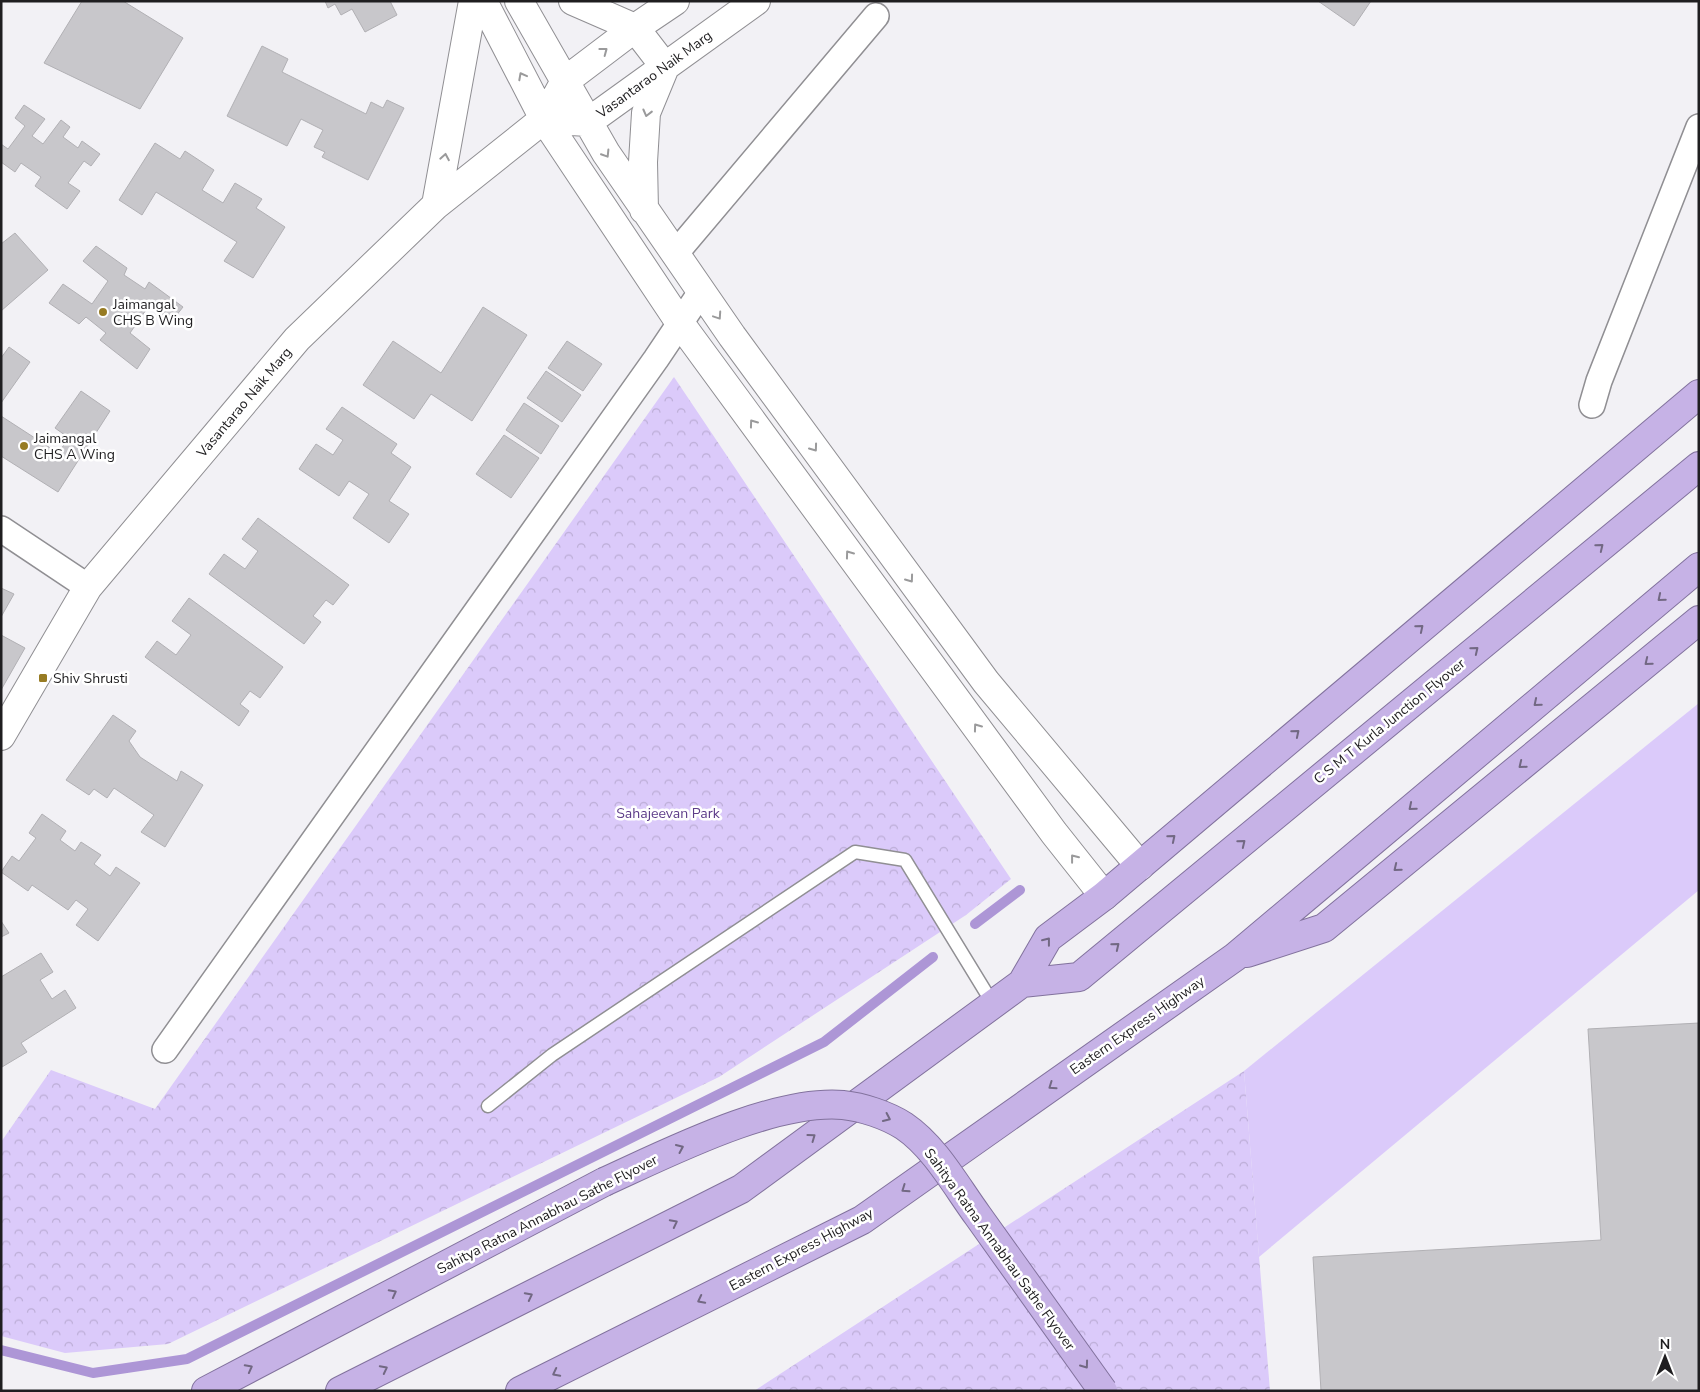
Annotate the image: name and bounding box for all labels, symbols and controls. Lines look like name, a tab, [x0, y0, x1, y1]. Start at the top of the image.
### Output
street label: Vasantarao Naik Marg	[592, 26, 716, 123]
one-way arrow	[598, 48, 607, 57]
one-way arrow	[518, 72, 528, 81]
one-way arrow	[642, 108, 653, 117]
one-way arrow	[600, 148, 610, 157]
one-way arrow	[439, 152, 449, 161]
place label: Jaimangal CHS B Wing	[112, 295, 193, 330]
marker: Jaimangal CHS B Wing	[97, 306, 109, 318]
one-way arrow	[712, 311, 721, 320]
street label: Vasantarao Naik Marg	[192, 343, 296, 462]
one-way arrow	[750, 419, 759, 429]
place label: Jaimangal CHS A Wing	[33, 429, 115, 464]
marker: Jaimangal CHS A Wing	[18, 440, 30, 452]
one-way arrow	[808, 442, 817, 452]
one-way arrow	[1595, 543, 1604, 552]
one-way arrow	[847, 551, 855, 560]
one-way arrow	[904, 573, 913, 583]
one-way arrow	[1658, 592, 1667, 601]
one-way arrow	[1415, 625, 1424, 634]
one-way arrow	[1469, 648, 1478, 656]
street label: C S M T Kurla Junction Flyover	[1310, 654, 1469, 788]
one-way arrow	[1644, 656, 1653, 665]
place label: Shiv Shrusti	[53, 669, 128, 688]
marker: Shiv Shrusti	[37, 672, 49, 684]
one-way arrow	[1534, 697, 1543, 705]
one-way arrow	[974, 723, 983, 733]
one-way arrow	[1291, 730, 1300, 739]
one-way arrow	[1519, 759, 1528, 767]
one-way arrow	[1409, 801, 1418, 810]
park label: Sahajeevan Park	[616, 804, 721, 823]
one-way arrow	[1167, 835, 1176, 844]
one-way arrow	[1236, 839, 1245, 848]
one-way arrow	[1071, 855, 1079, 864]
one-way arrow	[1393, 863, 1402, 872]
one-way arrow	[1042, 938, 1051, 947]
one-way arrow	[1110, 943, 1119, 952]
street label: Eastern Express Highway	[1066, 971, 1209, 1079]
one-way arrow	[1049, 1080, 1058, 1088]
one-way arrow	[882, 1111, 891, 1122]
one-way arrow	[806, 1134, 816, 1143]
one-way arrow	[675, 1143, 684, 1154]
street label: Sahitya Ratna Annabhau Sathe Flyover	[920, 1144, 1079, 1354]
street label: Sahitya Ratna Annabhau Sathe Flyover	[434, 1150, 661, 1279]
one-way arrow	[901, 1183, 911, 1192]
street label: Eastern Express Highway	[726, 1203, 877, 1295]
one-way arrow	[669, 1219, 678, 1229]
one-way arrow	[388, 1289, 397, 1299]
one-way arrow	[524, 1292, 533, 1302]
one-way arrow	[698, 1294, 707, 1304]
north arrow	[1640, 1332, 1690, 1382]
text: N	[1660, 1335, 1670, 1354]
one-way arrow	[1079, 1360, 1088, 1369]
one-way arrow	[244, 1364, 253, 1374]
one-way arrow	[379, 1365, 388, 1375]
one-way arrow	[552, 1367, 561, 1377]

